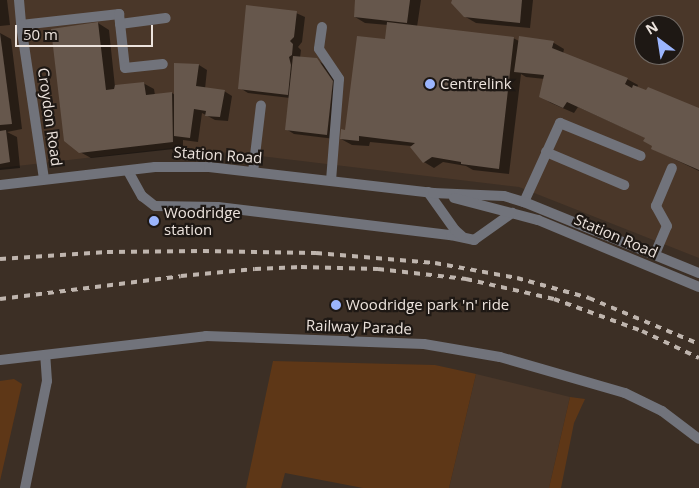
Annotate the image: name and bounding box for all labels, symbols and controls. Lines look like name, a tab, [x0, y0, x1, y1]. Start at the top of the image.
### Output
scale bar	[18, 15, 155, 47]
north arrow	[634, 15, 684, 65]
text: N	[642, 16, 661, 39]
text: 50 m	[23, 24, 58, 44]
street label: Croydon Road	[34, 67, 66, 167]
place label: Centrelink	[440, 75, 512, 93]
marker: Centrelink	[424, 78, 436, 90]
street label: Station Road	[173, 143, 263, 167]
place label: Woodridge station	[164, 203, 241, 238]
street label: Station Road	[572, 210, 660, 262]
marker: Woodridge station	[148, 215, 160, 227]
place label: Woodridge park 'n' ride	[346, 296, 509, 314]
marker: Woodridge park 'n' ride	[330, 299, 342, 311]
street label: Railway Parade	[306, 316, 412, 338]

